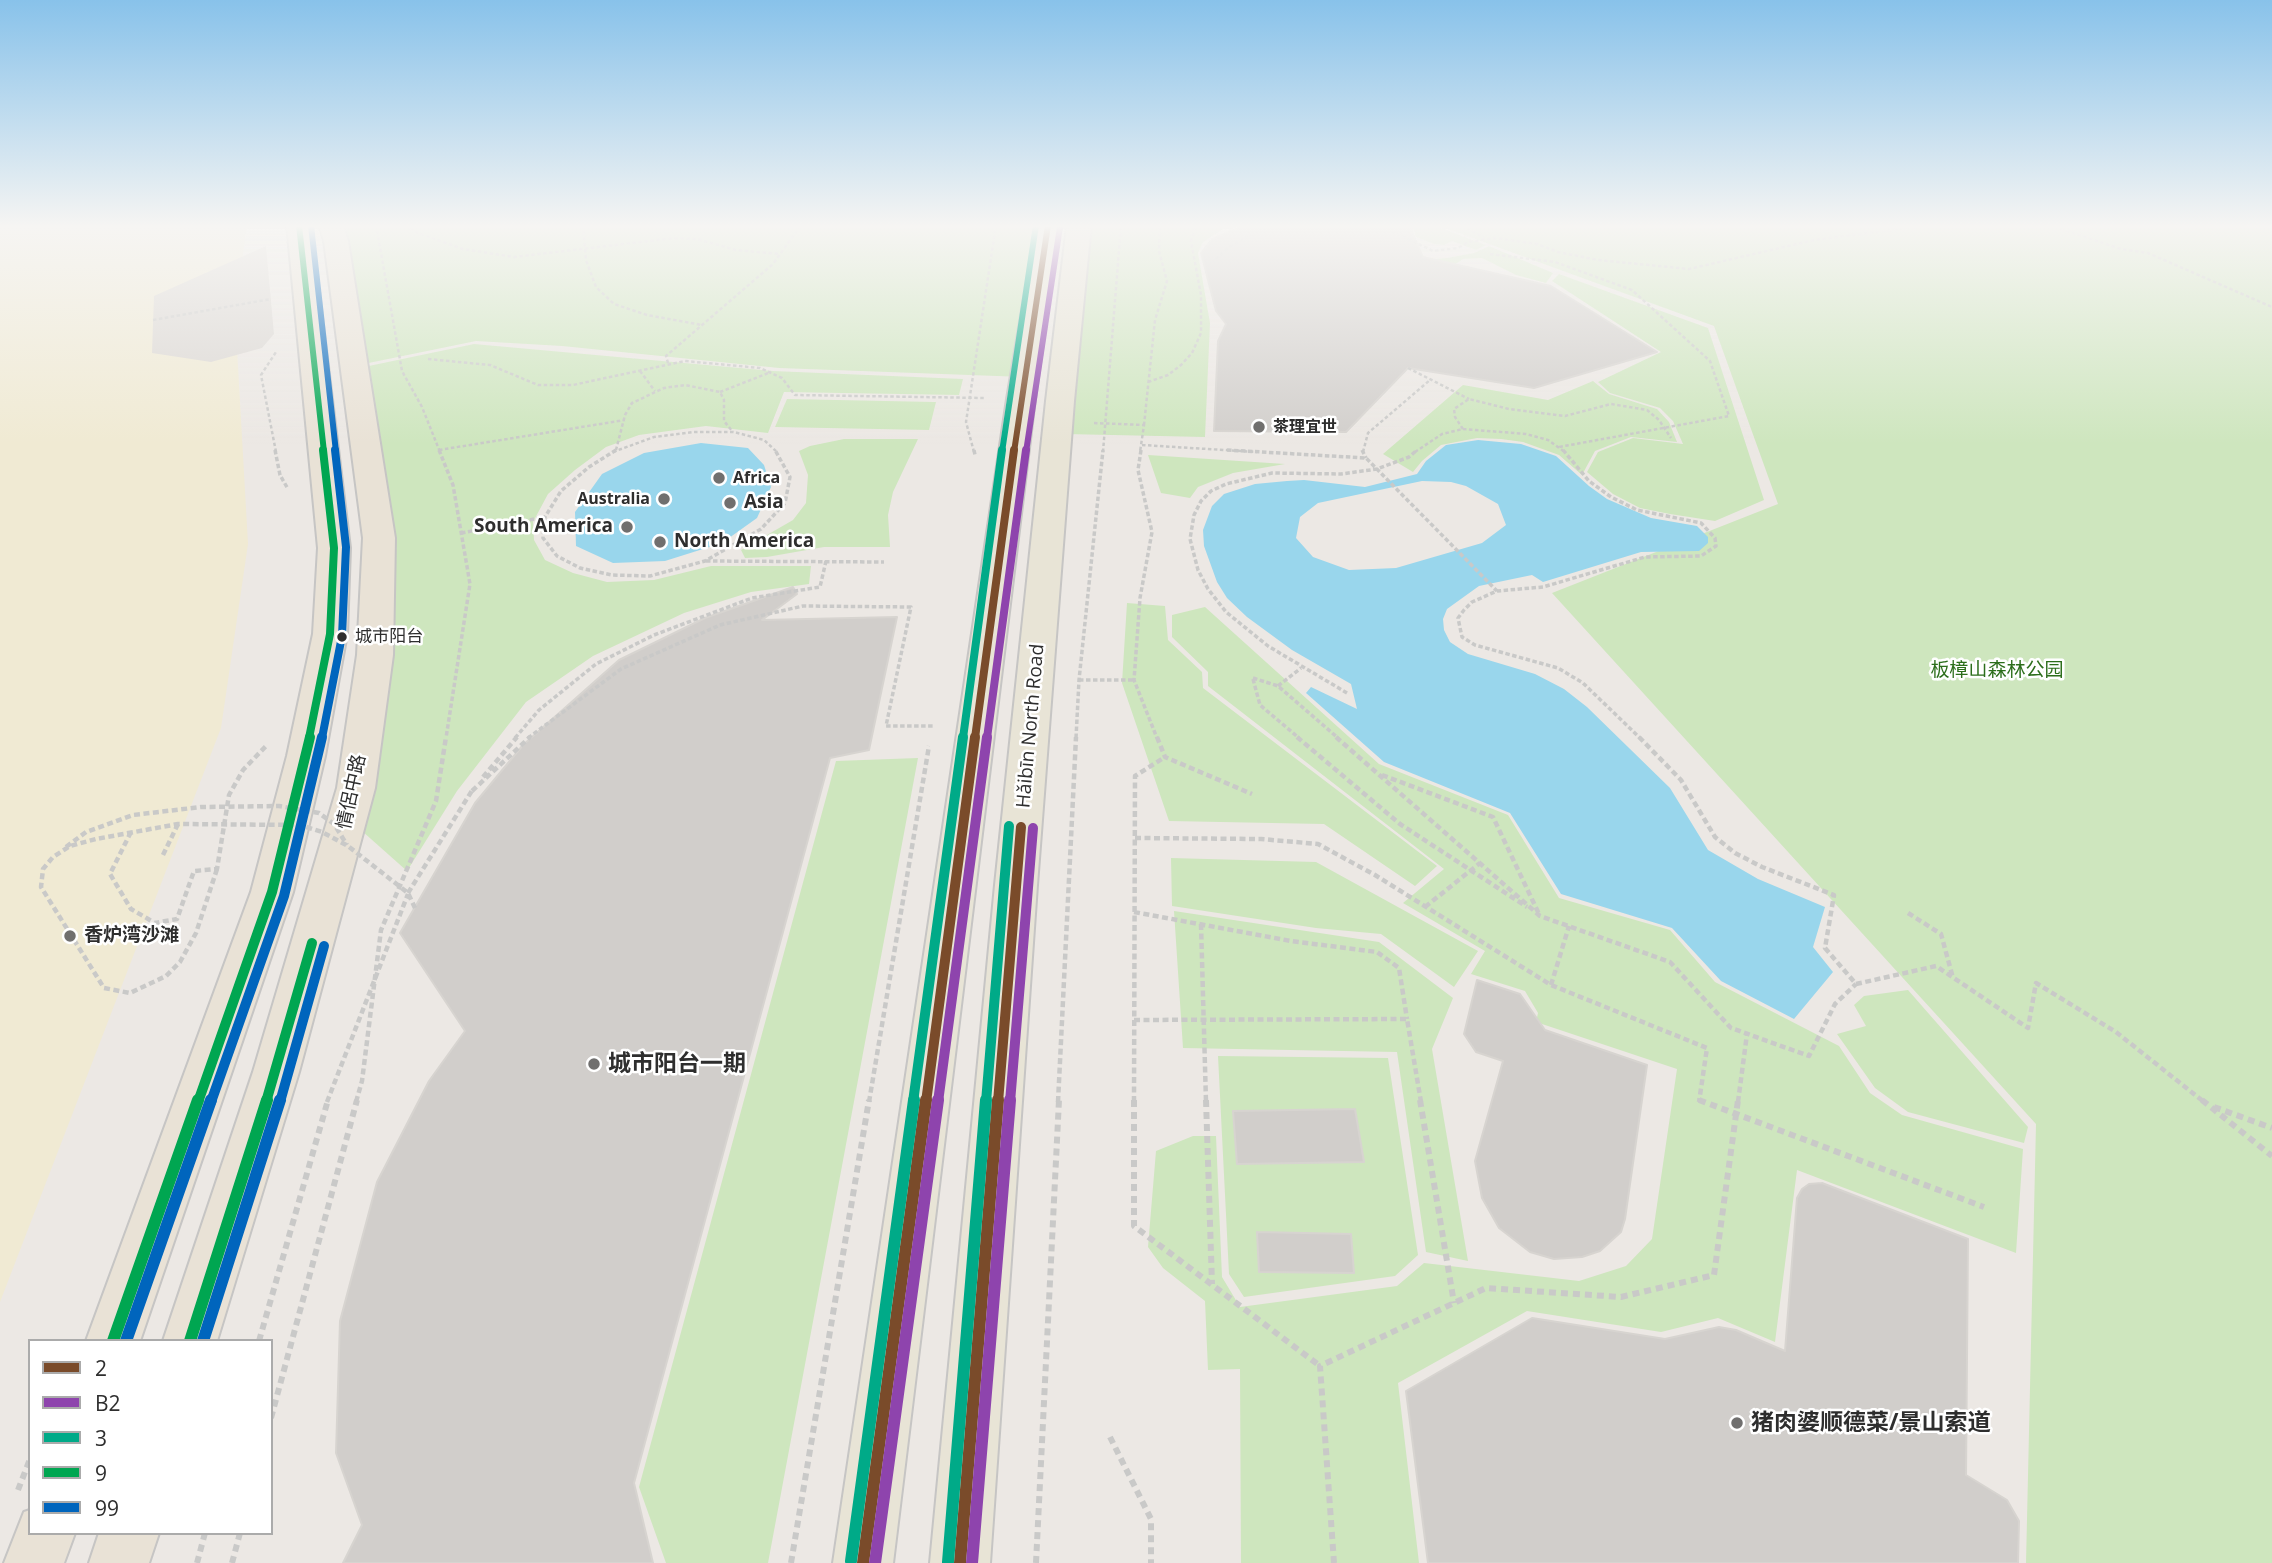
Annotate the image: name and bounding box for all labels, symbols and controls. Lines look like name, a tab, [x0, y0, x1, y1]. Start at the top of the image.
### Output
place label: 茶理宜世	[1273, 417, 1337, 437]
marker: 茶理宜世	[1251, 419, 1267, 435]
place label: Africa	[733, 468, 780, 488]
marker: Africa	[711, 470, 727, 486]
place label: Australia	[577, 489, 650, 509]
marker: Australia	[656, 491, 672, 507]
place label: Asia	[744, 492, 784, 514]
marker: Asia	[722, 495, 738, 511]
place label: South America	[474, 516, 613, 538]
marker: South America	[619, 519, 635, 535]
place label: North America	[674, 531, 814, 553]
marker: North America	[652, 534, 668, 550]
place label: 城市阳台	[355, 627, 423, 647]
marker: 城市阳台	[335, 630, 349, 644]
street label: Hǎibīn North Road	[1012, 643, 1050, 809]
park label: 板樟山森林公园	[1931, 660, 2063, 682]
street label: 情侶中路	[333, 752, 371, 832]
place label: 香炉湾沙滩	[84, 925, 179, 947]
marker: 香炉湾沙滩	[62, 928, 78, 944]
place label: 城市阳台一期	[608, 1050, 746, 1078]
marker: 城市阳台一期	[586, 1056, 602, 1072]
legend	[28, 1339, 273, 1535]
text: 2	[95, 1354, 107, 1382]
text: B2	[95, 1389, 121, 1417]
place label: 猪肉婆顺德菜/景山索道	[1751, 1409, 1991, 1437]
marker: 猪肉婆顺德菜/景山索道	[1729, 1415, 1745, 1431]
text: 3	[95, 1424, 107, 1452]
text: 9	[95, 1459, 107, 1487]
text: 99	[95, 1494, 119, 1522]

